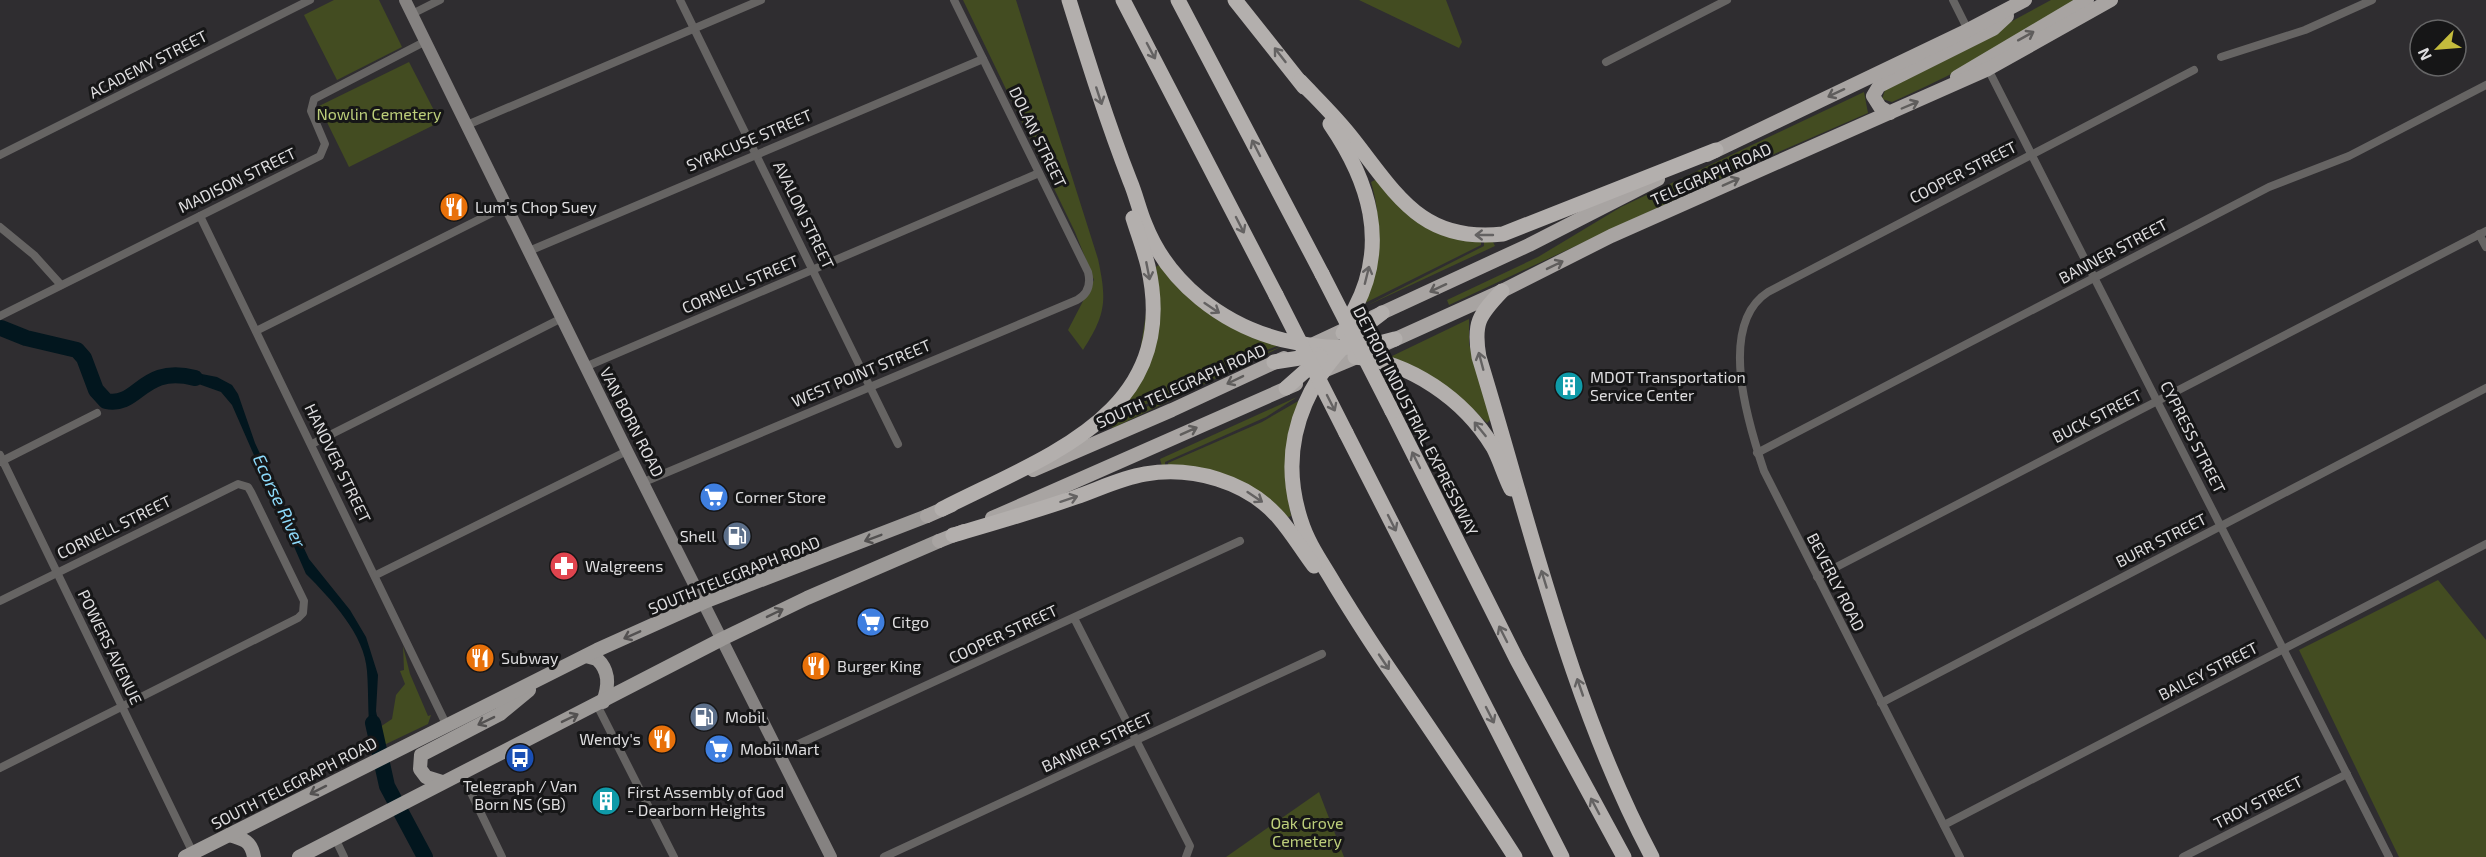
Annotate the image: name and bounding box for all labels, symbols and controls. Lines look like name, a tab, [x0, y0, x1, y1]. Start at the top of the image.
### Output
north arrow	[2408, 18, 2468, 78]
street label: ACADEMY STREET	[85, 26, 210, 102]
one-way arrow	[2017, 30, 2034, 42]
one-way arrow	[1146, 42, 1157, 60]
text: N	[2413, 45, 2435, 64]
one-way arrow	[1273, 47, 1286, 63]
street label: DOLAN STREET	[1006, 83, 1071, 190]
one-way arrow	[1095, 86, 1106, 105]
one-way arrow	[1828, 87, 1846, 99]
one-way arrow	[1901, 99, 1919, 110]
park label: Nowlin Cemetery	[317, 104, 442, 123]
street label: SYRACUSE STREET	[683, 105, 814, 175]
street label: COOPER STREET	[1906, 136, 2019, 207]
street label: TELEGRAPH ROAD	[1648, 138, 1774, 209]
one-way arrow	[1250, 139, 1262, 157]
street label: MADISON STREET	[175, 143, 299, 216]
street label: AVALON STREET	[770, 158, 839, 272]
one-way arrow	[1722, 176, 1740, 188]
restaurant icon: Lum's Chop Suey	[438, 191, 470, 223]
place label: Lum's Chop Suey	[475, 197, 597, 216]
street label: BANNER STREET	[2055, 214, 2170, 287]
one-way arrow	[1235, 215, 1246, 233]
one-way arrow	[1475, 229, 1494, 241]
street label: CORNELL STREET	[679, 250, 801, 317]
one-way arrow	[1545, 258, 1563, 270]
one-way arrow	[1143, 261, 1154, 281]
one-way arrow	[1361, 266, 1373, 285]
one-way arrow	[1430, 283, 1448, 295]
one-way arrow	[1204, 302, 1220, 314]
street label: DETROIT INDUSTRIAL EXPRESSWAY	[1350, 303, 1483, 539]
street label: WEST POINT STREET	[788, 335, 933, 410]
street label: SOUTH TELEGRAPH ROAD	[1093, 340, 1268, 432]
one-way arrow	[1475, 352, 1486, 371]
street label: VAN BORN ROAD	[597, 364, 668, 480]
place label: MDOT Transportation Service Center	[1590, 367, 1746, 404]
building icon: MDOT Transportation Service Center	[1553, 370, 1585, 402]
one-way arrow	[1226, 375, 1244, 387]
street label: CYPRESS STREET	[2157, 377, 2230, 496]
street label: BUCK STREET	[2049, 385, 2145, 446]
one-way arrow	[1325, 394, 1337, 411]
street label: HANOVER STREET	[301, 400, 375, 525]
one-way arrow	[1473, 421, 1486, 437]
one-way arrow	[1180, 425, 1198, 437]
water label: Ecorse River	[249, 450, 311, 552]
one-way arrow	[1409, 452, 1421, 470]
supermarket icon: Corner Store	[698, 481, 730, 513]
place label: Corner Store	[735, 487, 826, 506]
street label: CORNELL STREET	[54, 491, 174, 562]
one-way arrow	[1246, 491, 1263, 504]
one-way arrow	[1059, 493, 1078, 504]
street label: BURR STREET	[2112, 509, 2209, 571]
one-way arrow	[1386, 514, 1398, 532]
fuel station icon: Shell	[721, 520, 753, 552]
place label: Shell	[680, 526, 716, 545]
street label: BEVERLY ROAD	[1804, 530, 1869, 634]
street label: SOUTH TELEGRAPH ROAD	[645, 531, 822, 618]
one-way arrow	[864, 533, 882, 544]
pharmacy icon: Walgreens	[548, 550, 580, 582]
place label: Walgreens	[585, 556, 663, 575]
one-way arrow	[1538, 570, 1549, 589]
street label: POWERS AVENUE	[74, 586, 146, 707]
street label: COOPER STREET	[945, 600, 1060, 667]
supermarket icon: Citgo	[855, 606, 887, 638]
one-way arrow	[765, 607, 783, 619]
place label: Citgo	[892, 612, 929, 631]
one-way arrow	[1497, 626, 1508, 644]
one-way arrow	[623, 629, 641, 641]
street label: BAILEY STREET	[2155, 637, 2261, 704]
restaurant icon: Subway	[464, 642, 496, 674]
place label: Subway	[501, 648, 559, 667]
restaurant icon: Burger King	[800, 650, 832, 682]
one-way arrow	[1378, 653, 1390, 670]
place label: Burger King	[837, 656, 921, 675]
one-way arrow	[1573, 678, 1584, 697]
fuel station icon: Mobil	[688, 701, 720, 733]
one-way arrow	[1485, 706, 1497, 724]
place label: Mobil	[725, 707, 766, 726]
street label: BANNER STREET	[1038, 708, 1155, 776]
one-way arrow	[560, 712, 578, 724]
one-way arrow	[477, 715, 495, 727]
restaurant icon: Wendy's	[646, 723, 678, 755]
place label: Wendy's	[579, 729, 641, 748]
street label: SOUTH TELEGRAPH ROAD	[208, 732, 380, 833]
supermarket icon: Mobil Mart	[703, 733, 735, 765]
place label: Mobil Mart	[740, 739, 819, 758]
bus stop icon: Telegraph / Van Born NS (SB)	[504, 742, 536, 774]
street label: TROY STREET	[2210, 771, 2305, 832]
place label: Telegraph / Van Born NS (SB)	[463, 776, 577, 813]
place label: First Assembly of God - Dearborn Heights	[627, 782, 784, 819]
one-way arrow	[310, 784, 327, 796]
building icon: First Assembly of God - Dearborn Heights	[590, 785, 622, 817]
one-way arrow	[1589, 798, 1600, 816]
park label: Oak Grove Cemetery	[1270, 813, 1344, 850]

